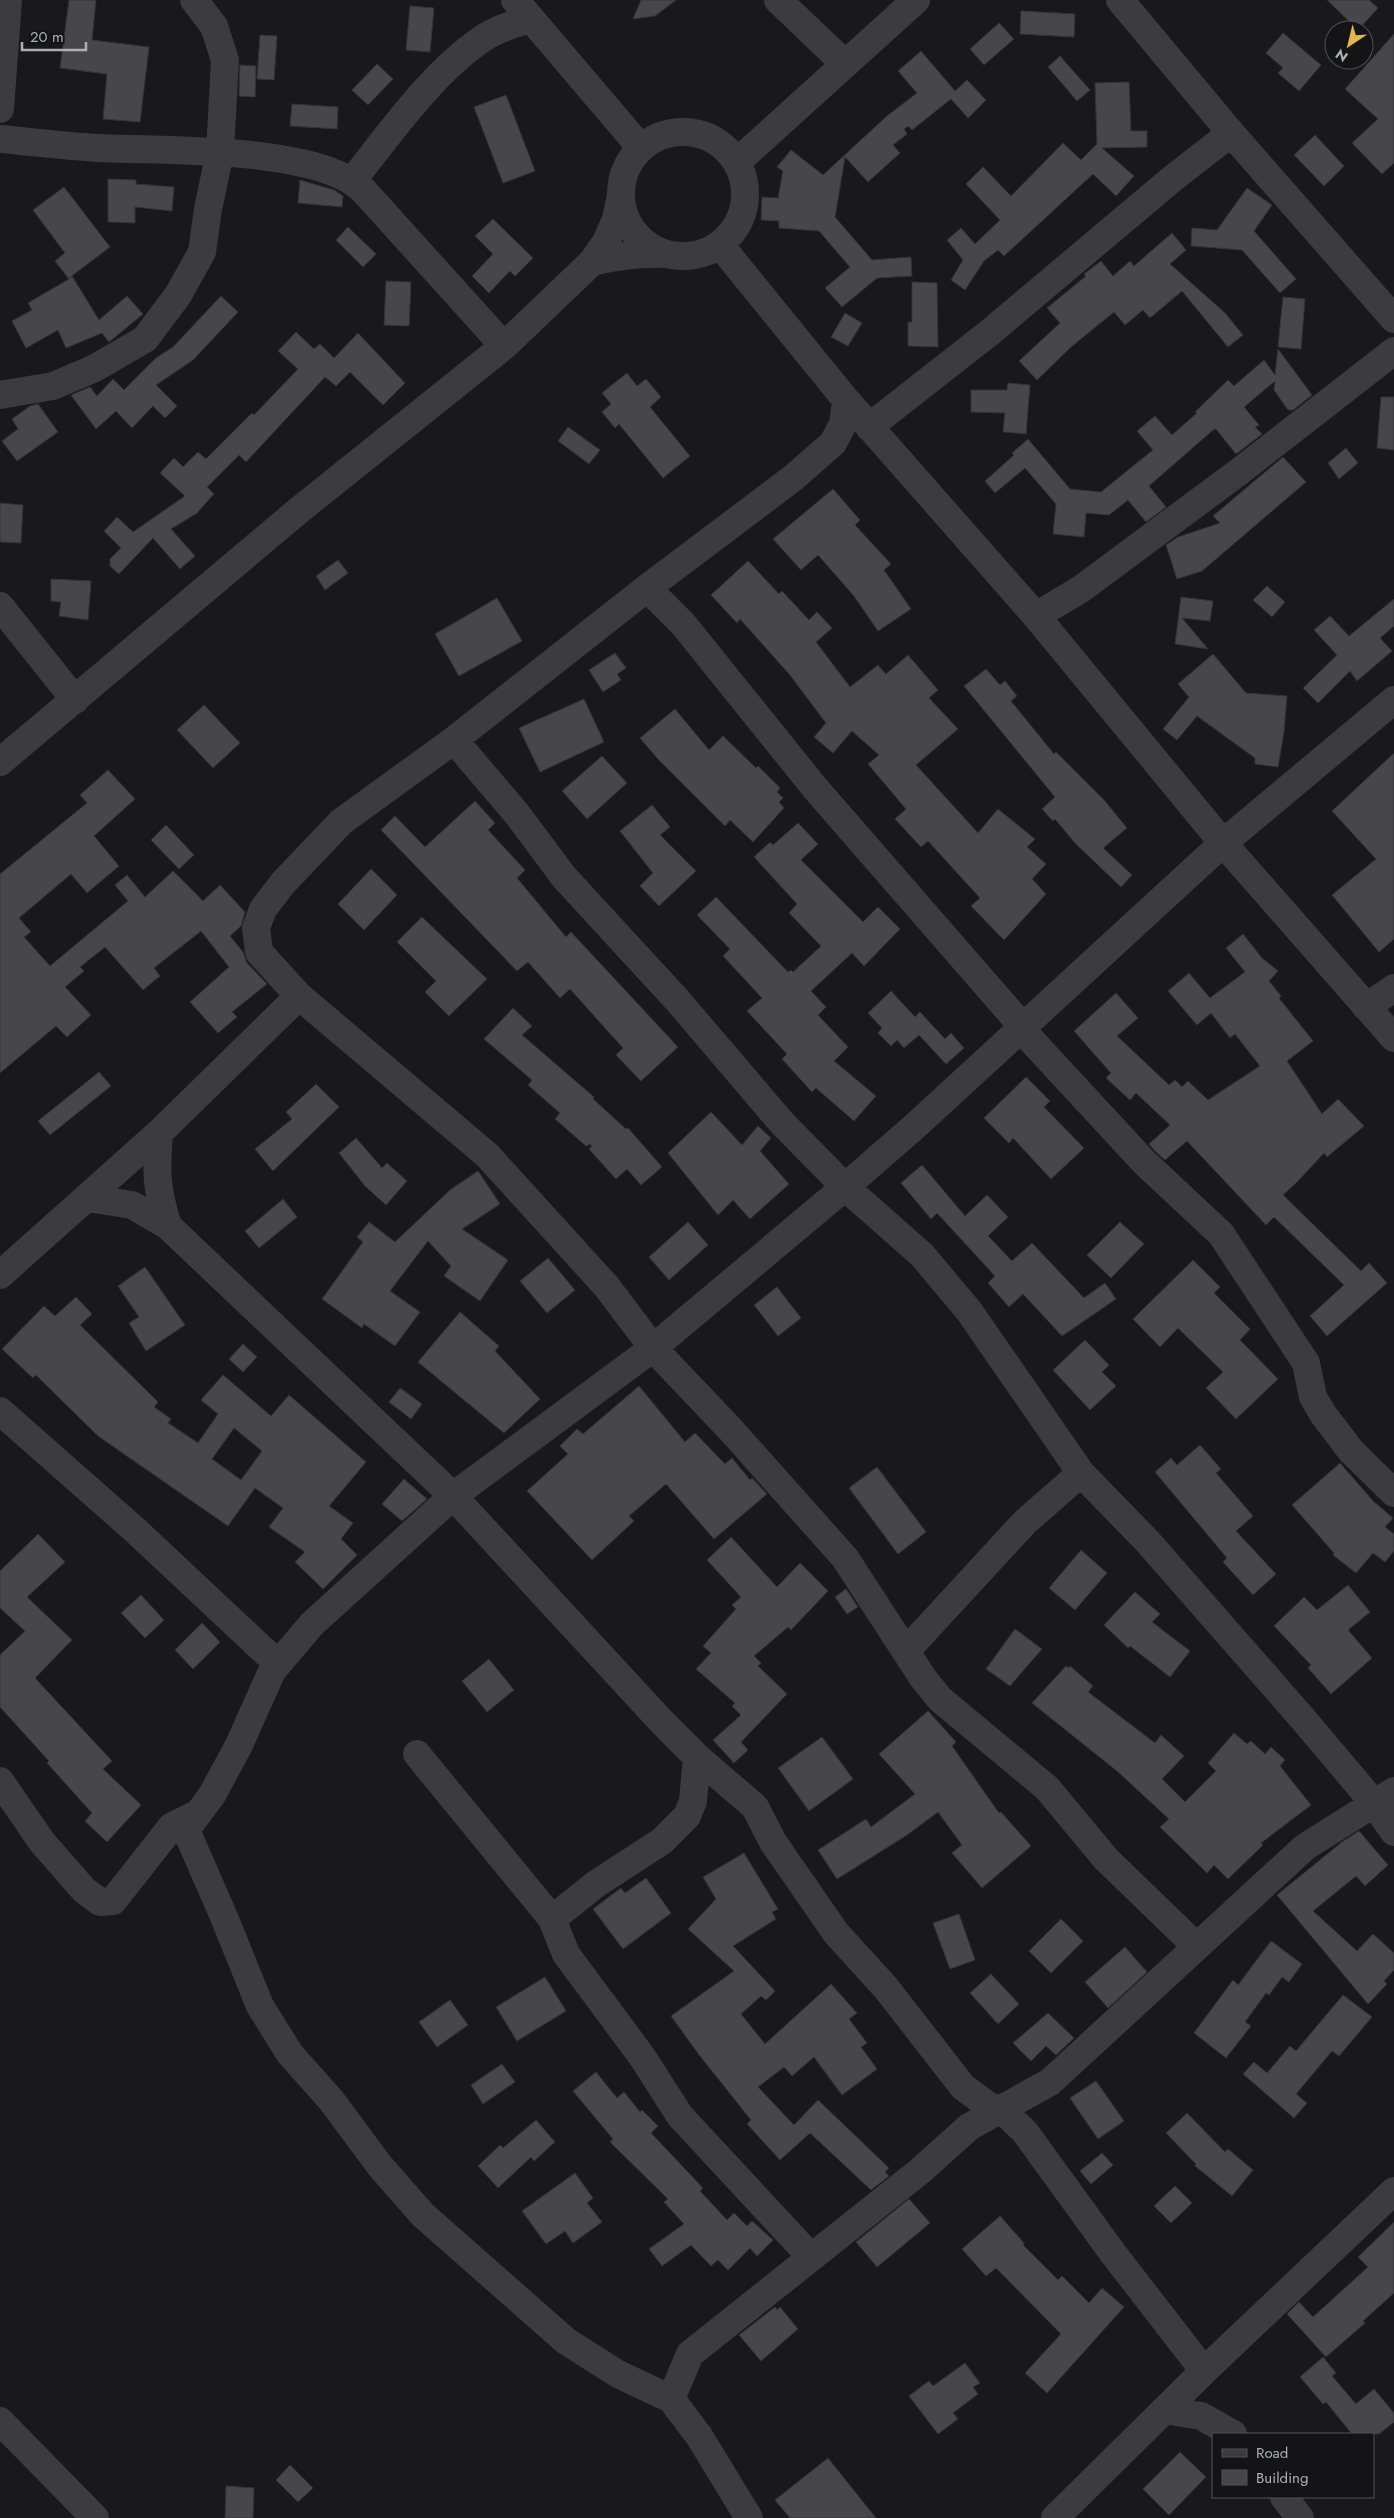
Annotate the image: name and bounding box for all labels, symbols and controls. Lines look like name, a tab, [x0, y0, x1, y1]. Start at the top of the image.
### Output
scale bar	[22, 20, 86, 52]
north arrow	[1324, 20, 1374, 70]
text: 20 m	[30, 26, 64, 48]
text: N	[1331, 44, 1352, 67]
legend	[1212, 2433, 1374, 2498]
text: Road	[1256, 2442, 1288, 2464]
text: Building	[1256, 2467, 1308, 2489]

